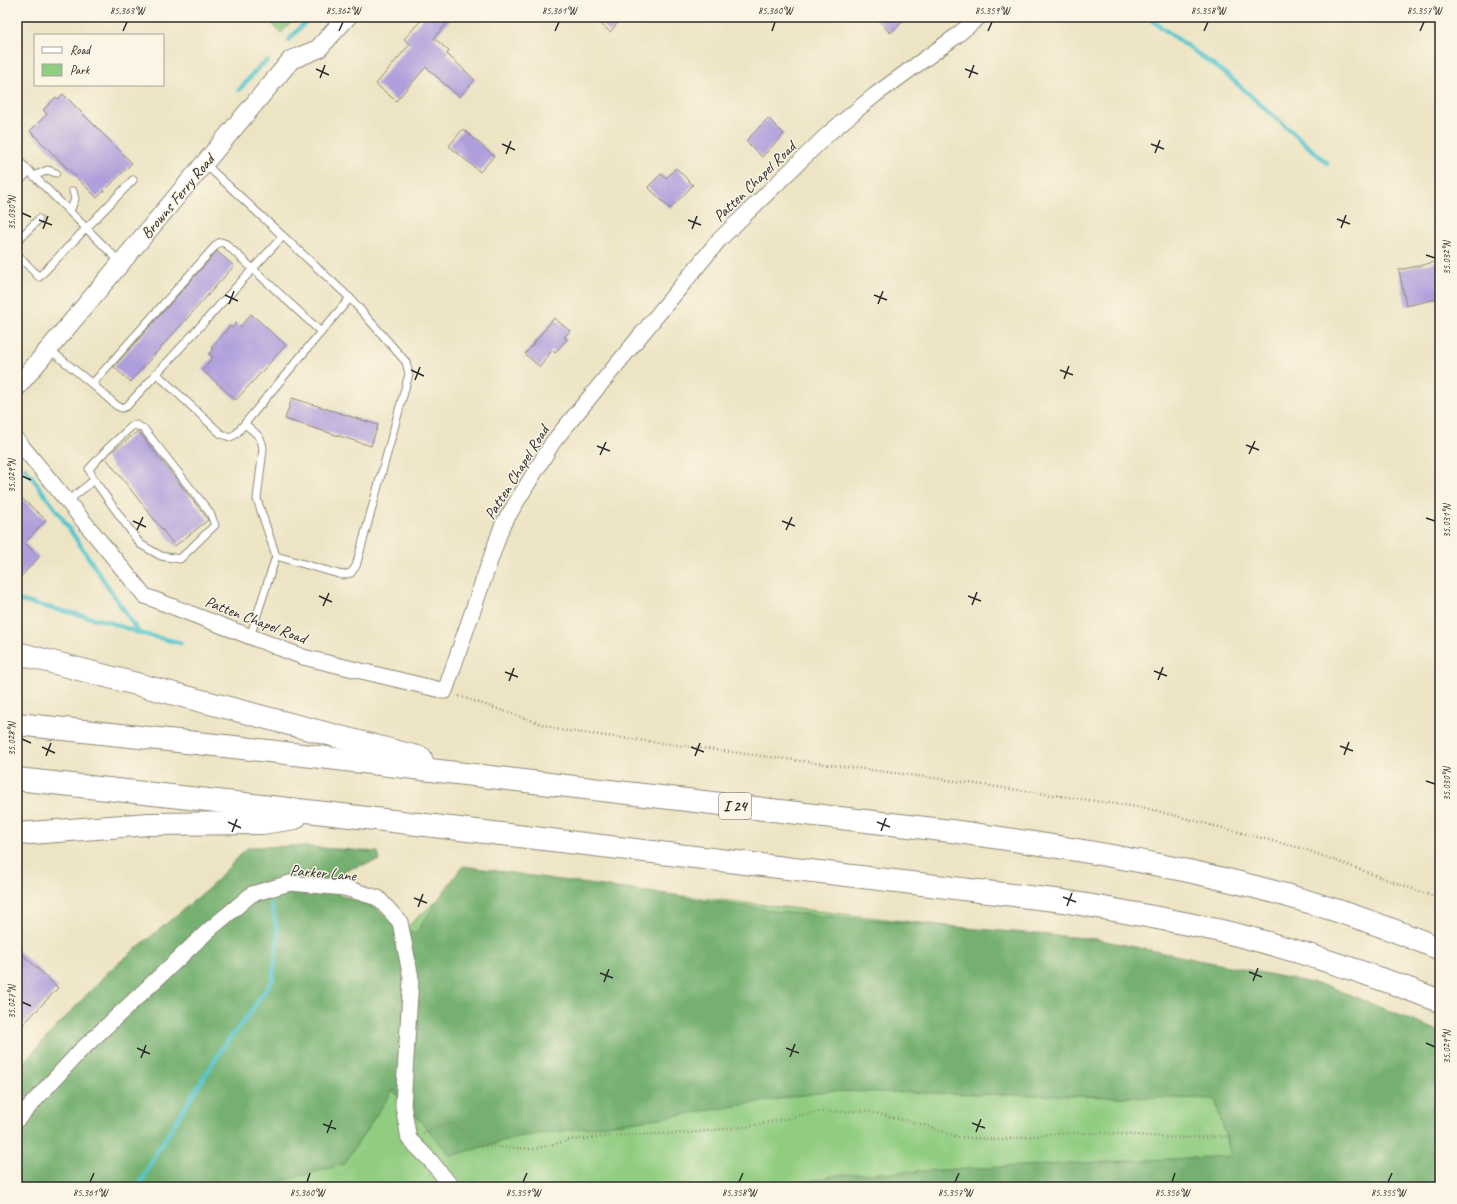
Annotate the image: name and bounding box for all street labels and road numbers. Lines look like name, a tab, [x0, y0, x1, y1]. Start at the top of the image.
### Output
street label: Patten Chapel Road	[709, 136, 802, 226]
street label: Browns Ferry Road	[137, 148, 221, 243]
street label: Patten Chapel Road	[480, 420, 555, 523]
street label: Patten Chapel Road	[202, 591, 312, 649]
road number: I 24	[719, 793, 751, 819]
street label: Parker Lane	[289, 860, 358, 886]

